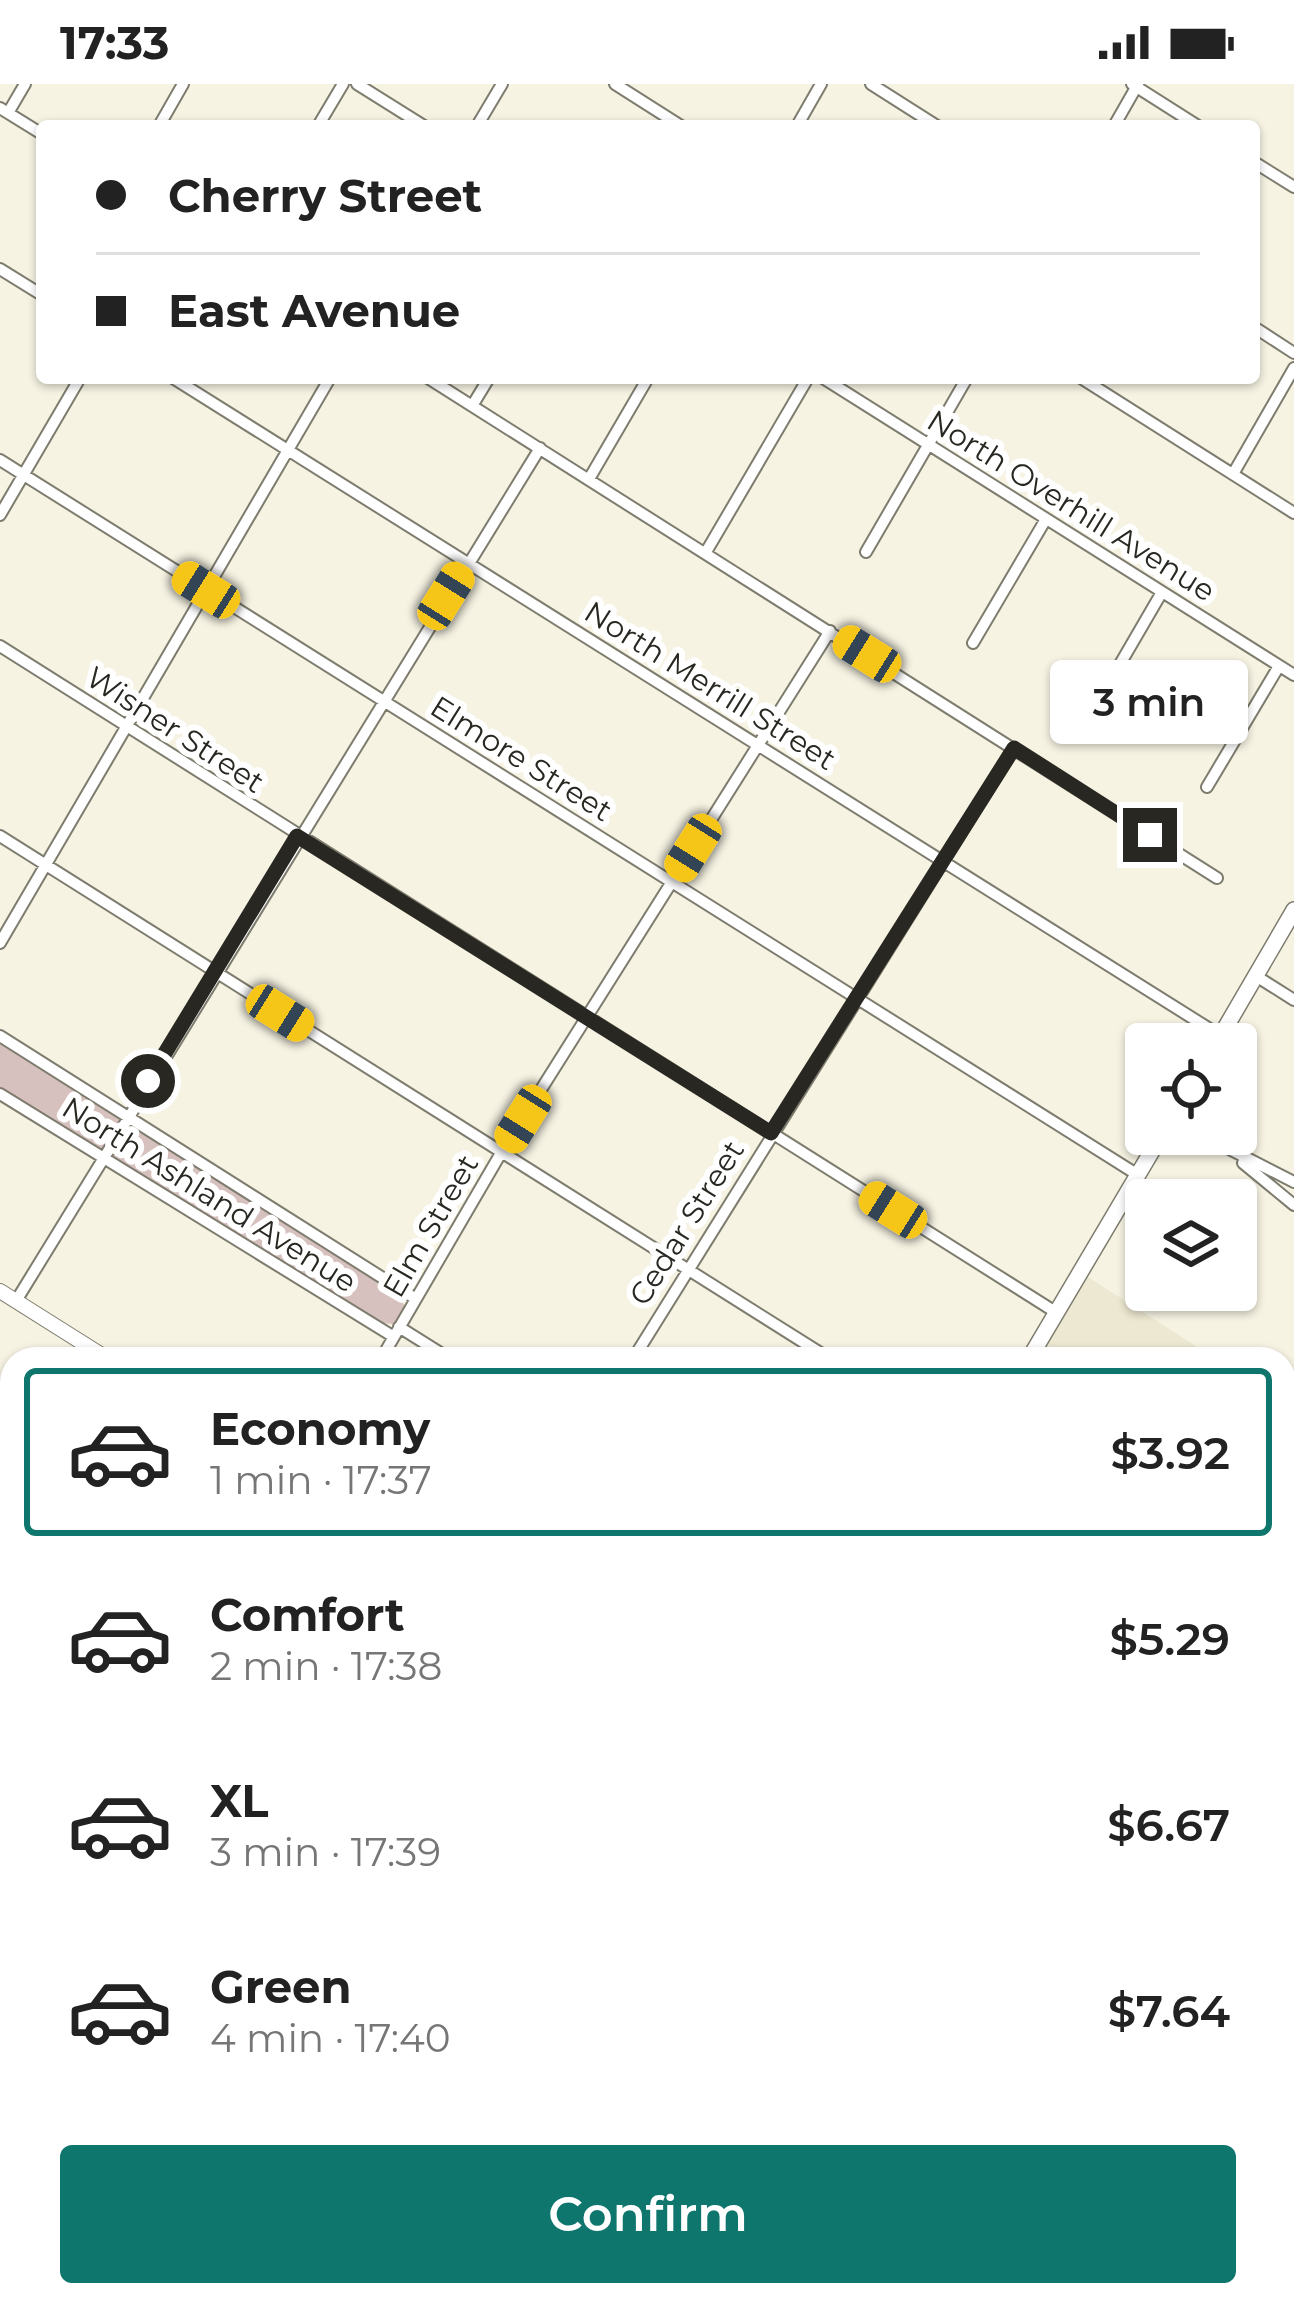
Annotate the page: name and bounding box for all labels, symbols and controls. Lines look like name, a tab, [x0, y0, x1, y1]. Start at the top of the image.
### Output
text: 17:33	[60, 15, 170, 70]
text: Cherry Street	[168, 168, 482, 223]
text: East Avenue	[168, 283, 460, 338]
street label: North Overhill Avenue	[920, 402, 1222, 609]
car	[166, 556, 246, 624]
car	[412, 556, 480, 636]
street label: North Merrill Street	[578, 593, 843, 778]
car	[827, 620, 907, 688]
street label: Wisner Street	[79, 658, 271, 801]
callout: 3 min	[1051, 661, 1249, 745]
text: 3 min	[1093, 678, 1205, 726]
street label: Elmore Street	[424, 688, 619, 829]
car	[659, 808, 727, 888]
route end	[1123, 808, 1177, 862]
car	[240, 979, 320, 1047]
map controls	[1125, 1023, 1257, 1311]
button: locate	[1125, 1023, 1257, 1155]
route start	[121, 1054, 175, 1108]
car	[489, 1079, 557, 1159]
street label: North Ashland Avenue	[55, 1089, 363, 1300]
street label: Cedar Street	[621, 1133, 752, 1312]
street label: Elm Street	[375, 1148, 486, 1304]
car	[853, 1176, 933, 1244]
button: layers	[1125, 1179, 1257, 1311]
icon: car	[66, 1398, 174, 1506]
text: Economy	[210, 1401, 430, 1456]
text: $3.92	[1110, 1425, 1230, 1480]
text: 1 min · 17:37	[210, 1456, 432, 1504]
icon: car	[66, 1584, 174, 1692]
text: Comfort	[210, 1587, 405, 1642]
text: $5.29	[1110, 1611, 1230, 1666]
text: 2 min · 17:38	[210, 1642, 442, 1690]
icon: car	[66, 1770, 174, 1878]
text: XL	[210, 1773, 268, 1828]
text: $6.67	[1107, 1797, 1230, 1852]
text: 3 min · 17:39	[210, 1828, 441, 1876]
icon: car	[66, 1956, 174, 2064]
text: Green	[210, 1959, 352, 2014]
text: $7.64	[1108, 1983, 1230, 2038]
text: 4 min · 17:40	[210, 2014, 451, 2062]
button: Confirm	[60, 2145, 1236, 2283]

